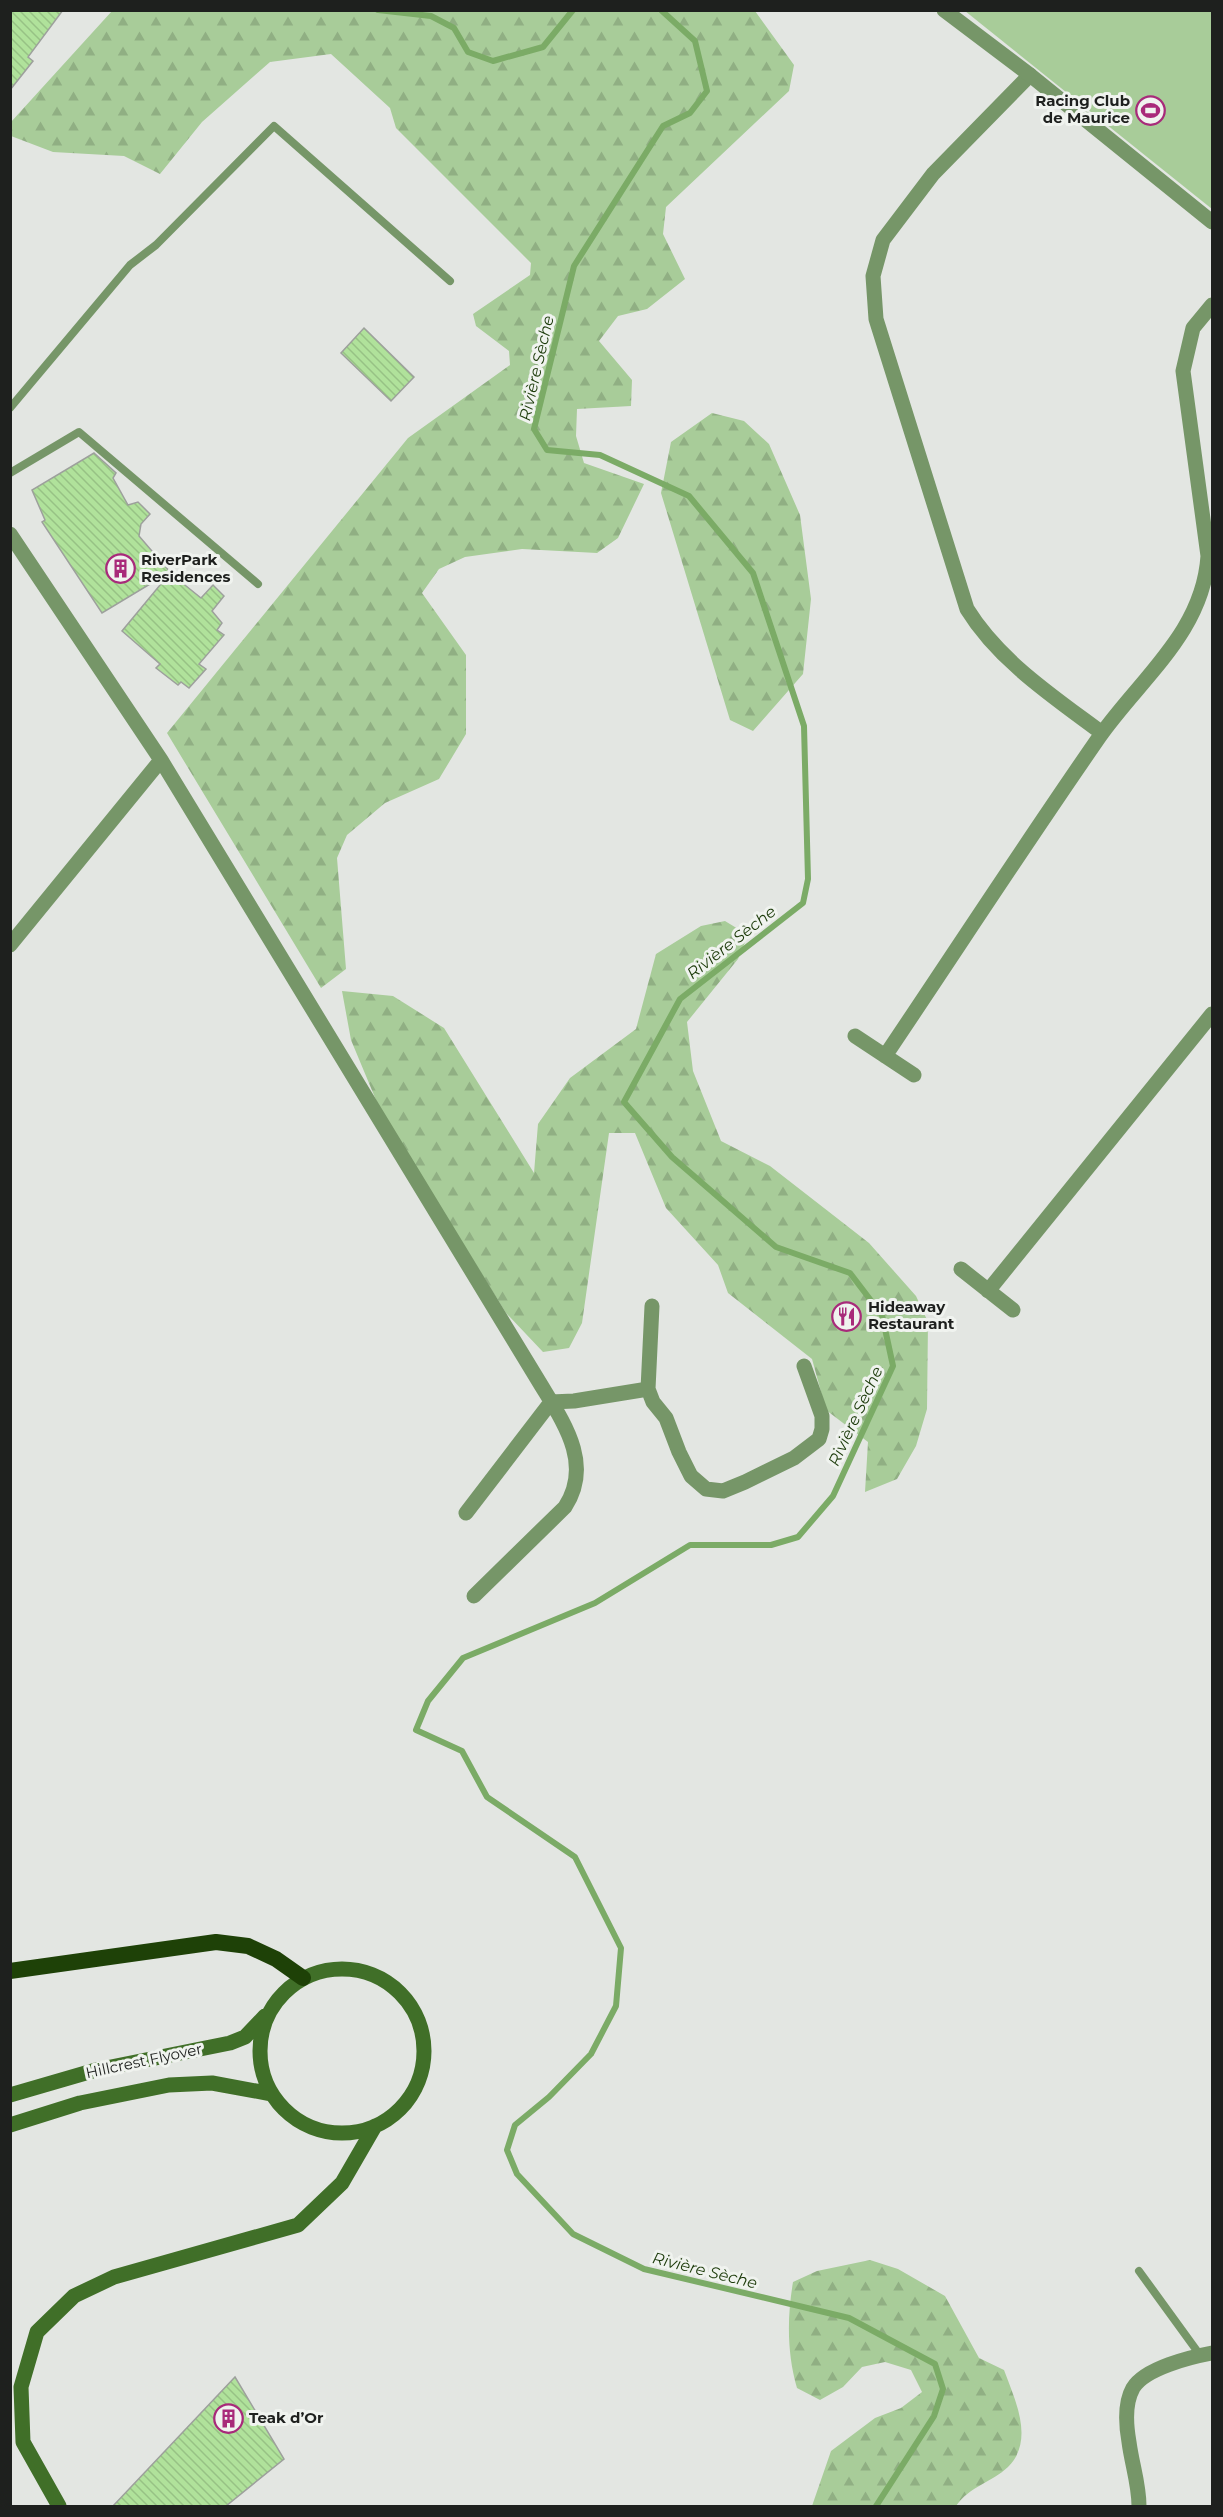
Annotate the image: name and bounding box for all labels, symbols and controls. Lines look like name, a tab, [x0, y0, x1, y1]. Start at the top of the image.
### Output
place label: Racing Club de Maurice	[1035, 91, 1130, 127]
sports icon: Racing Club de Maurice	[1135, 94, 1167, 126]
water label: Rivière Sèche	[515, 314, 558, 423]
place label: RiverPark Residences	[141, 550, 230, 586]
building icon: RiverPark Residences	[104, 553, 136, 585]
water label: Rivière Sèche	[683, 902, 779, 983]
place label: Hideaway Restaurant	[868, 1297, 955, 1333]
restaurant icon: Hideaway Restaurant	[831, 1300, 863, 1332]
water label: Rivière Sèche	[824, 1364, 887, 1469]
street label: Hillcrest Flyover	[84, 2039, 204, 2082]
water label: Rivière Sèche	[650, 2248, 759, 2293]
building icon: Teak d’Or	[212, 2402, 244, 2434]
place label: Teak d’Or	[249, 2408, 324, 2427]

